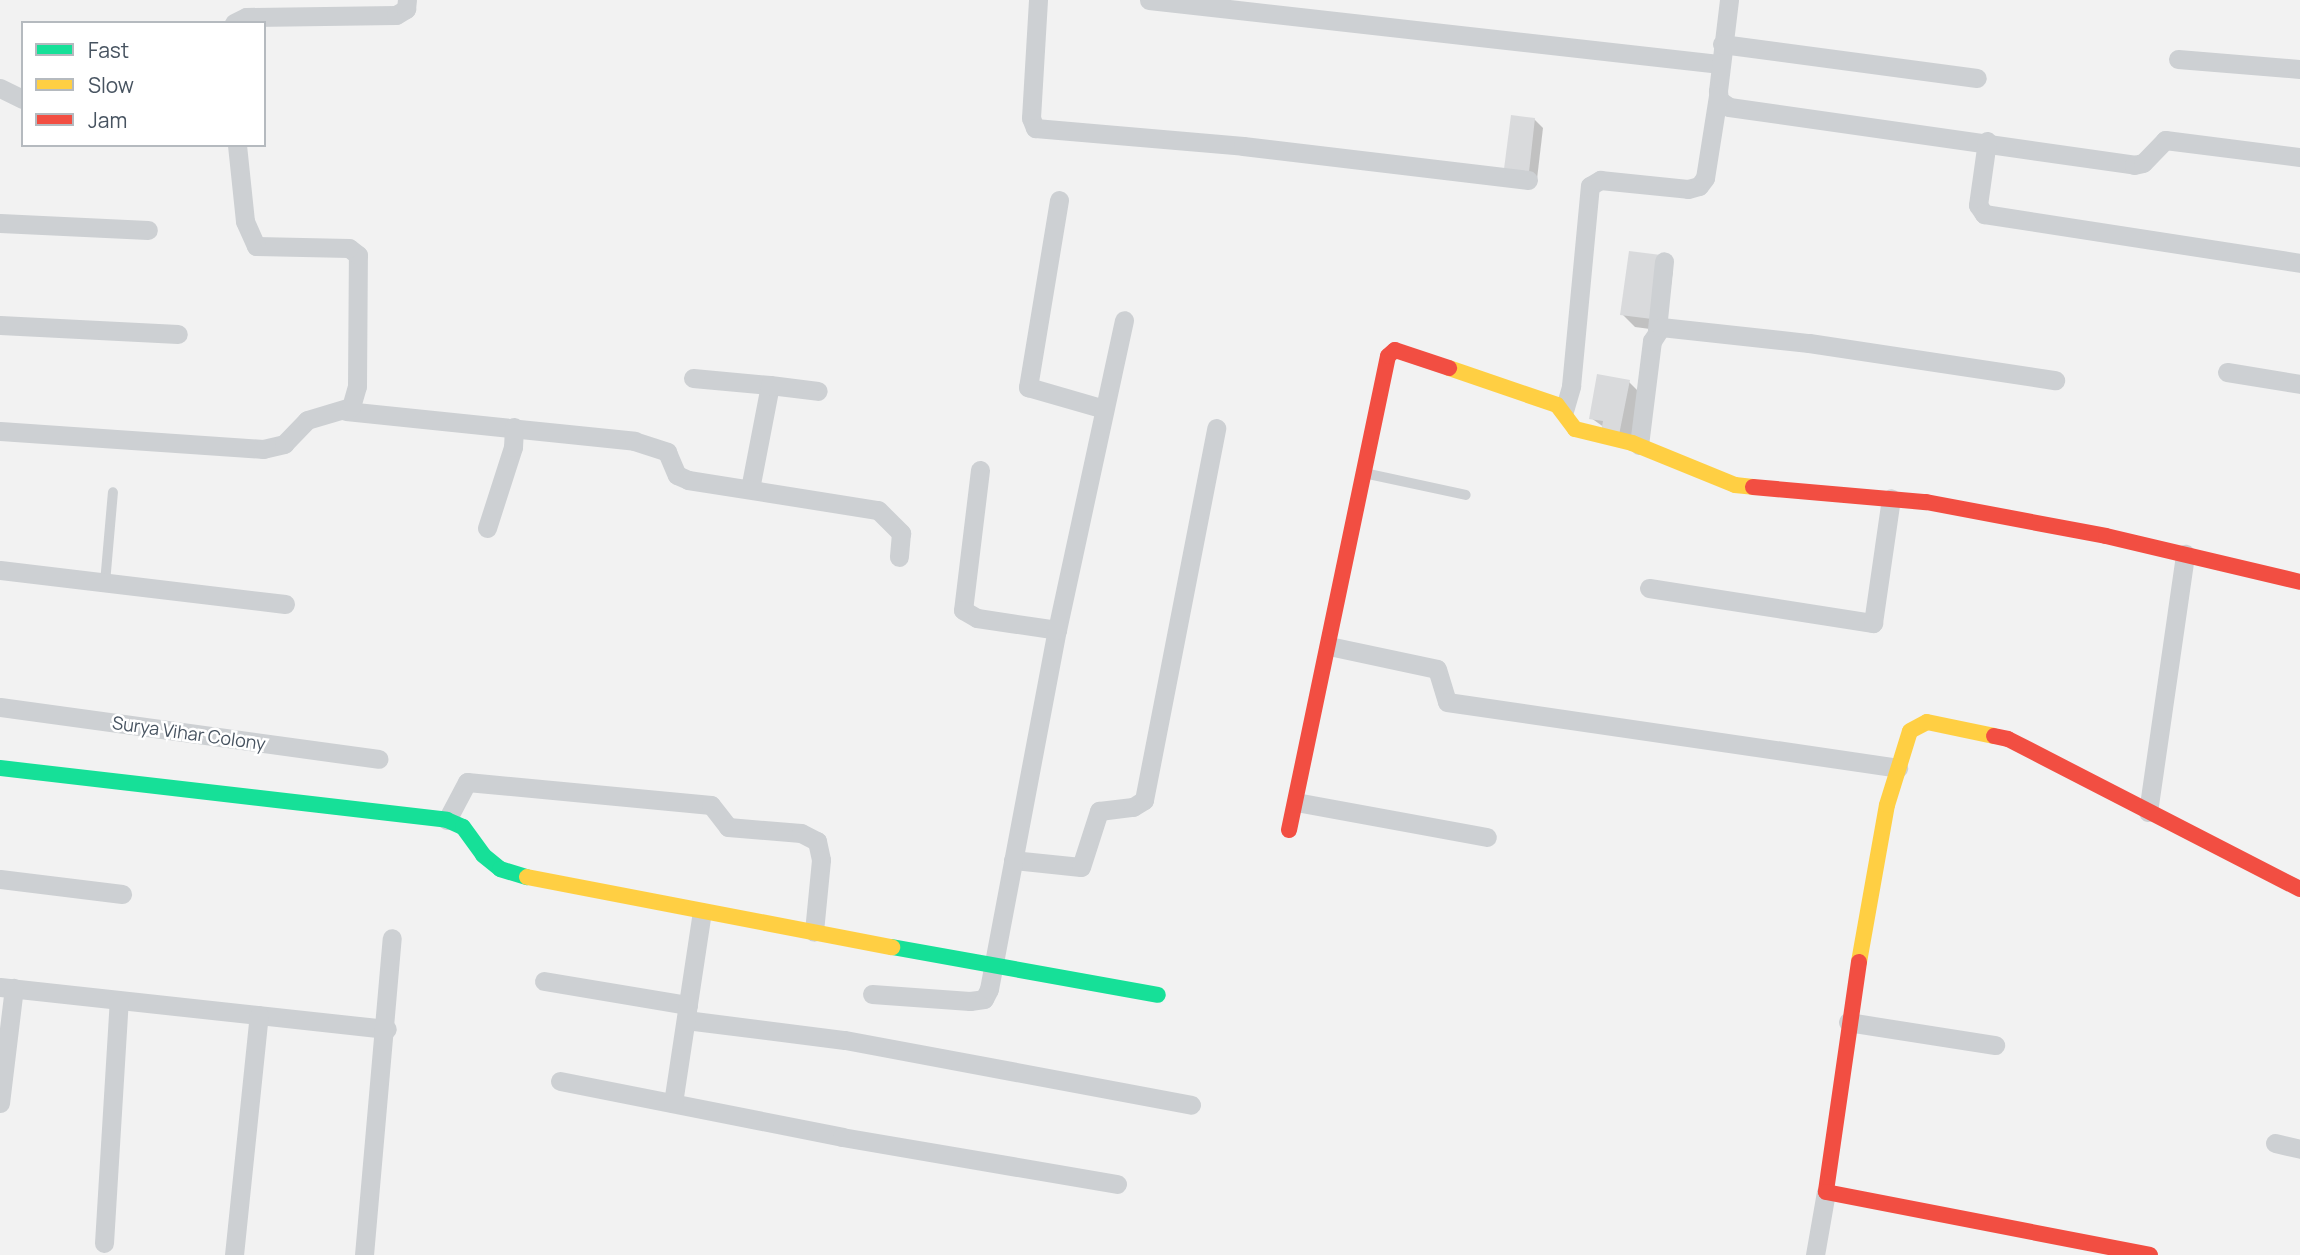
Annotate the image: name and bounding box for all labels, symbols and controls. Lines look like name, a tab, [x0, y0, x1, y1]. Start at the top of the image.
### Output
legend	[21, 21, 266, 147]
text: Fast	[88, 36, 129, 64]
text: Slow	[88, 71, 134, 99]
text: Jam	[88, 106, 127, 134]
street label: Surya Vihar Colony	[111, 712, 267, 754]

